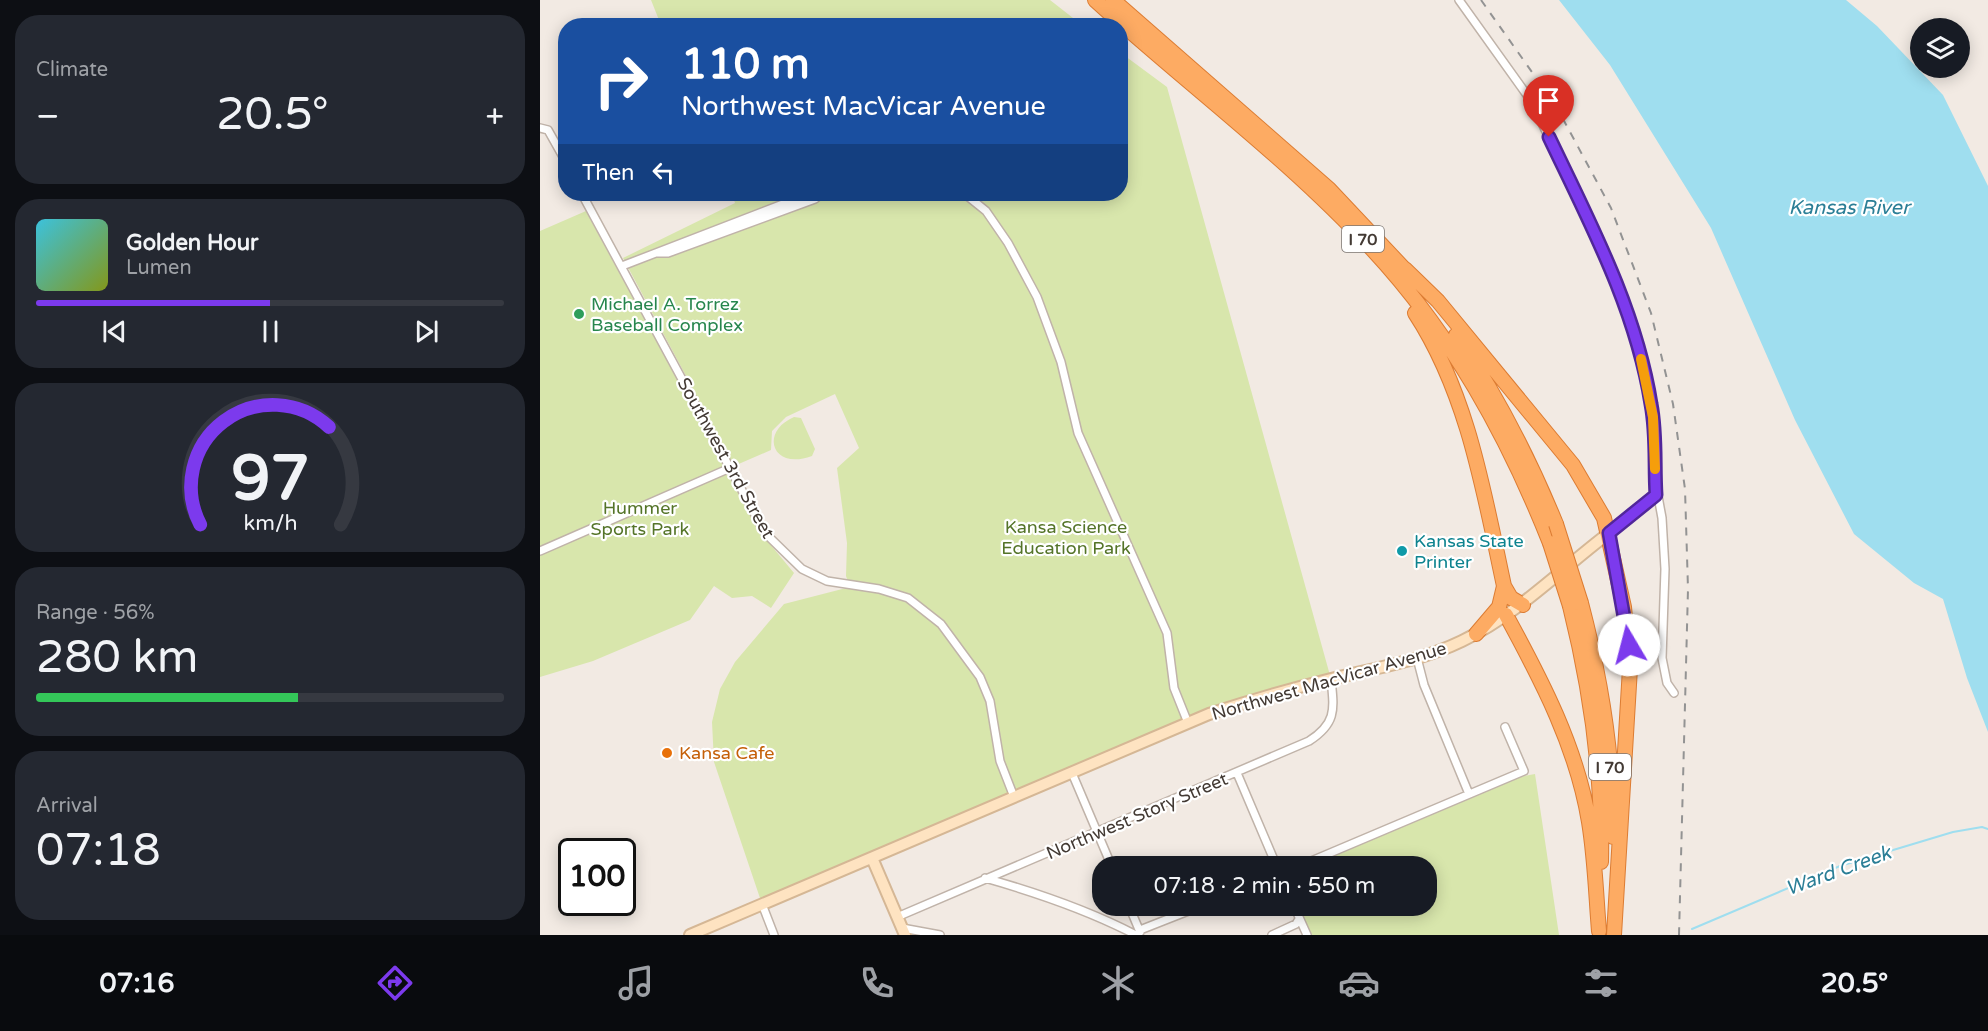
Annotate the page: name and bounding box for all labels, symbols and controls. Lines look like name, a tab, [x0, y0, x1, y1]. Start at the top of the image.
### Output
map controls	[1910, 18, 1970, 78]
button: layers	[1910, 18, 1970, 78]
text: 110 m	[681, 39, 810, 90]
icon: right	[582, 42, 660, 120]
text: Climate	[36, 58, 108, 82]
pin	[1523, 75, 1574, 137]
icon: arrive	[1532, 84, 1565, 117]
text: 20.5°	[216, 88, 329, 142]
text: Northwest MacVicar Avenue	[681, 90, 1046, 123]
text: −	[36, 97, 60, 136]
text: +	[485, 97, 504, 136]
icon: left	[647, 156, 680, 189]
text: Then	[582, 160, 635, 186]
water label: Kansas River	[1788, 196, 1912, 220]
road number: I 70	[1342, 226, 1384, 252]
text: Golden Hour	[126, 230, 258, 256]
text: Lumen	[126, 256, 192, 280]
place label: Michael A. Torrez Baseball Complex	[591, 293, 743, 336]
marker: Michael A. Torrez Baseball Complex	[572, 307, 586, 321]
icon: previous	[98, 315, 131, 348]
icon: pause	[254, 315, 287, 348]
icon: next	[410, 315, 443, 348]
street label: Southwest 3rd Street	[673, 374, 779, 542]
text: 97	[231, 442, 309, 517]
park label: Hummer Sports Park	[591, 497, 690, 540]
text: km/h	[243, 510, 297, 536]
park label: Kansa Science Education Park	[1001, 516, 1131, 559]
place label: Kansas State Printer	[1414, 530, 1524, 573]
marker: Kansas State Printer	[1395, 544, 1409, 558]
text: Range · 56%	[36, 601, 155, 625]
position arrow	[1597, 613, 1661, 677]
text: 280 km	[36, 631, 198, 685]
street label: Northwest MacVicar Avenue	[1209, 637, 1449, 725]
place label: Kansa Cafe	[679, 742, 775, 764]
marker: Kansa Cafe	[660, 746, 674, 760]
road number: I 70	[1589, 754, 1631, 780]
street label: Northwest Story Street	[1043, 768, 1231, 864]
text: Arrival	[36, 794, 98, 818]
text: 07:18	[36, 824, 161, 878]
speed limit sign: 100	[558, 838, 636, 916]
water label: Ward Creek	[1782, 840, 1896, 901]
text: 07:18 · 2 min · 550 m	[1154, 873, 1375, 899]
icon: directions	[374, 962, 416, 1004]
icon: music	[615, 962, 657, 1004]
icon: phone	[856, 962, 898, 1004]
icon: climate	[1097, 962, 1139, 1004]
icon: car	[1338, 962, 1380, 1004]
icon: filters	[1580, 962, 1622, 1004]
text: 07:16	[100, 967, 174, 1000]
text: 20.5°	[1821, 967, 1888, 1000]

